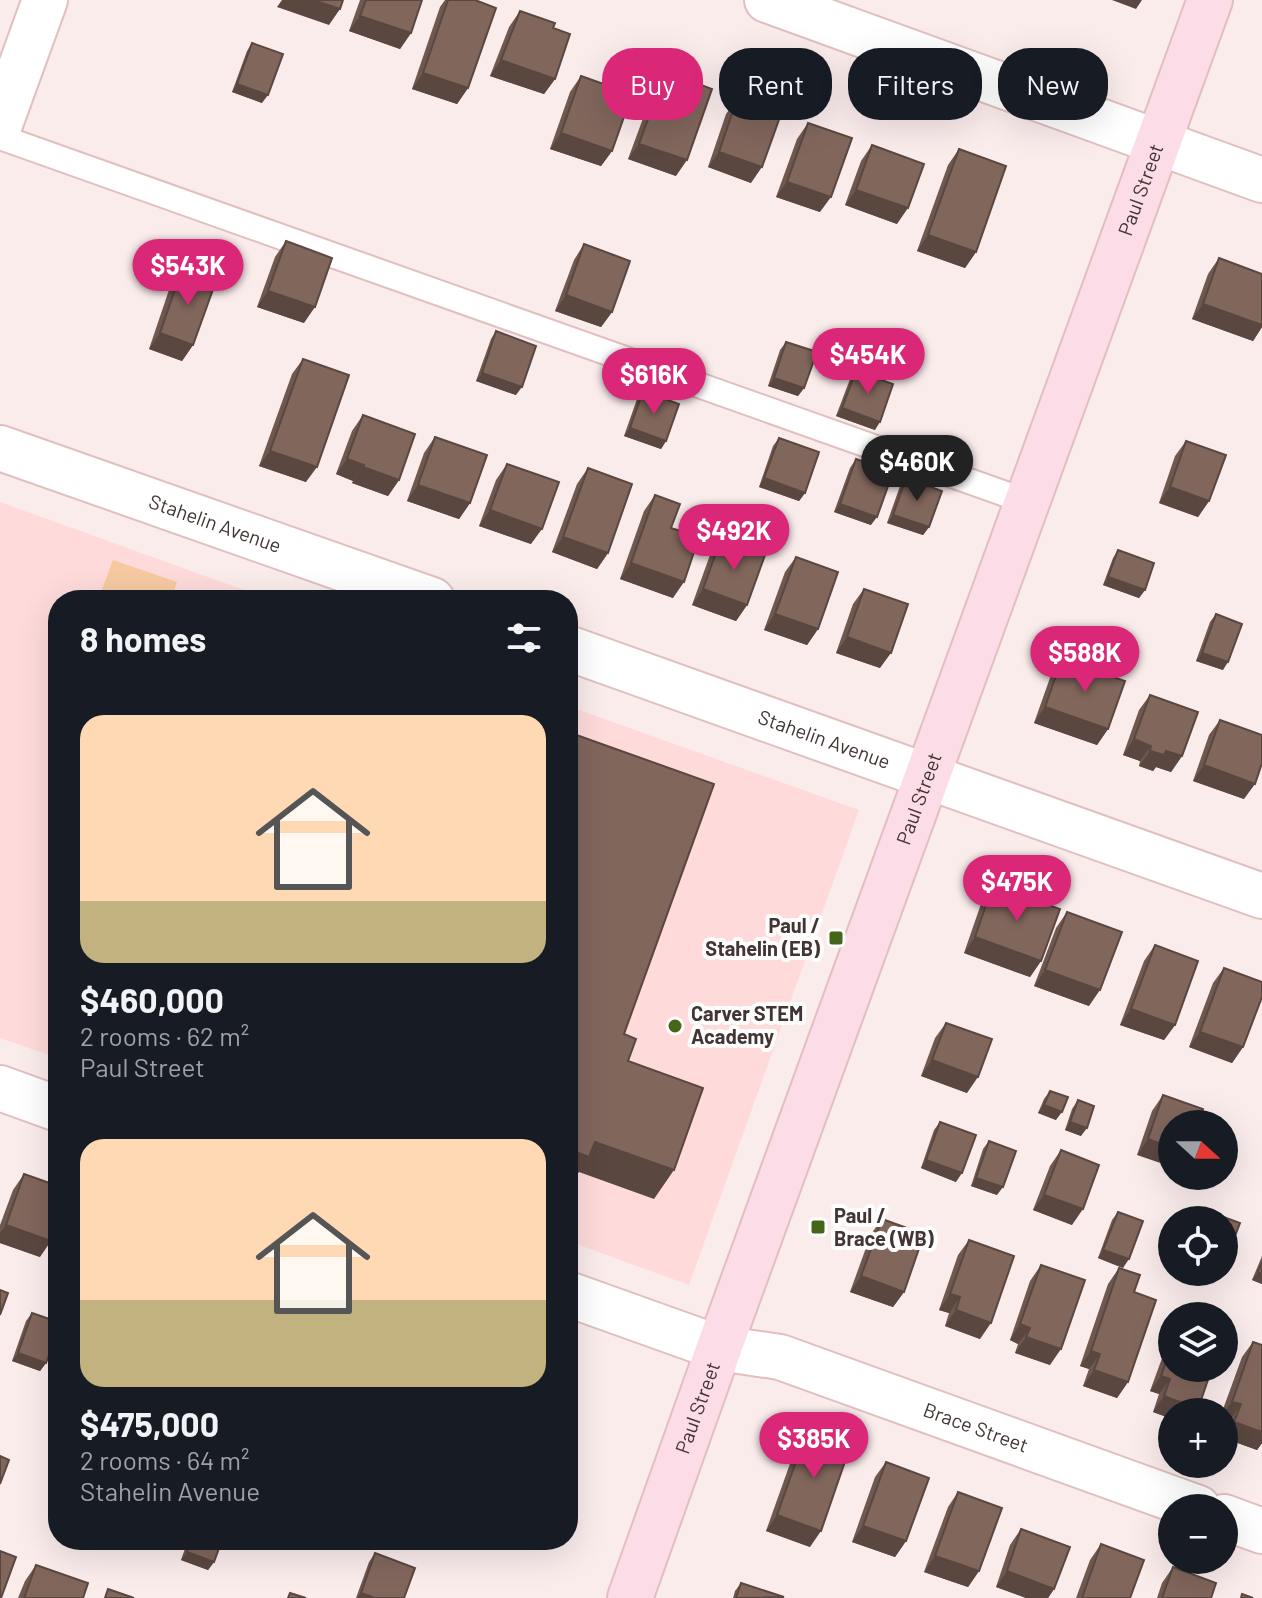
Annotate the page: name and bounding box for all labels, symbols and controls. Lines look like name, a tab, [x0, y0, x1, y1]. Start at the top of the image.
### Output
chip: Buy	[602, 48, 703, 120]
chip: Rent	[719, 48, 832, 120]
chip: Filters	[848, 48, 982, 120]
chip: New	[998, 48, 1108, 120]
street label: Paul Street	[1112, 140, 1168, 239]
pin: $543K	[132, 239, 244, 307]
text: $543K	[151, 249, 225, 280]
pin: $454K	[812, 328, 924, 396]
text: $454K	[830, 338, 906, 369]
pin: $616K	[598, 348, 710, 416]
text: $616K	[620, 358, 688, 389]
pin: $460K	[861, 435, 973, 503]
text: $460K	[879, 445, 955, 476]
street label: Stahelin Avenue	[146, 488, 285, 557]
pin: $492K	[678, 504, 790, 572]
text: $492K	[696, 514, 772, 545]
icon: filters	[502, 616, 546, 660]
text: 8 homes	[80, 618, 206, 659]
pin: $588K	[1029, 626, 1141, 694]
text: $588K	[1048, 636, 1122, 667]
street label: Stahelin Avenue	[755, 704, 894, 773]
street label: Paul Street	[890, 749, 946, 848]
icon: home	[241, 767, 385, 911]
pin: $475K	[961, 855, 1073, 923]
text: $475K	[981, 865, 1053, 896]
place label: Paul / Stahelin (EB)	[705, 913, 820, 960]
marker: Paul / Stahelin (EB)	[827, 929, 845, 947]
text: $460,000	[80, 979, 224, 1020]
place label: Carver STEM Academy	[691, 1001, 803, 1048]
marker: Carver STEM Academy	[666, 1017, 684, 1035]
text: 2 rooms · 62 m²	[80, 1020, 249, 1051]
text: Paul Street	[80, 1051, 205, 1082]
north arrow	[1158, 1110, 1238, 1190]
map controls	[1158, 1110, 1238, 1574]
icon: home	[241, 1191, 385, 1335]
place label: Paul / Brace (WB)	[834, 1203, 934, 1250]
button: locate	[1158, 1206, 1238, 1286]
marker: Paul / Brace (WB)	[809, 1218, 827, 1236]
button: layers	[1158, 1302, 1238, 1382]
street label: Paul Street	[669, 1358, 724, 1457]
street label: Brace Street	[920, 1397, 1032, 1457]
button: +	[1158, 1398, 1238, 1478]
text: $475,000	[80, 1403, 219, 1444]
pin: $385K	[758, 1412, 870, 1480]
text: $385K	[777, 1422, 851, 1453]
text: 2 rooms · 64 m²	[80, 1444, 250, 1475]
text: Stahelin Avenue	[80, 1475, 260, 1506]
button: −	[1158, 1494, 1238, 1574]

